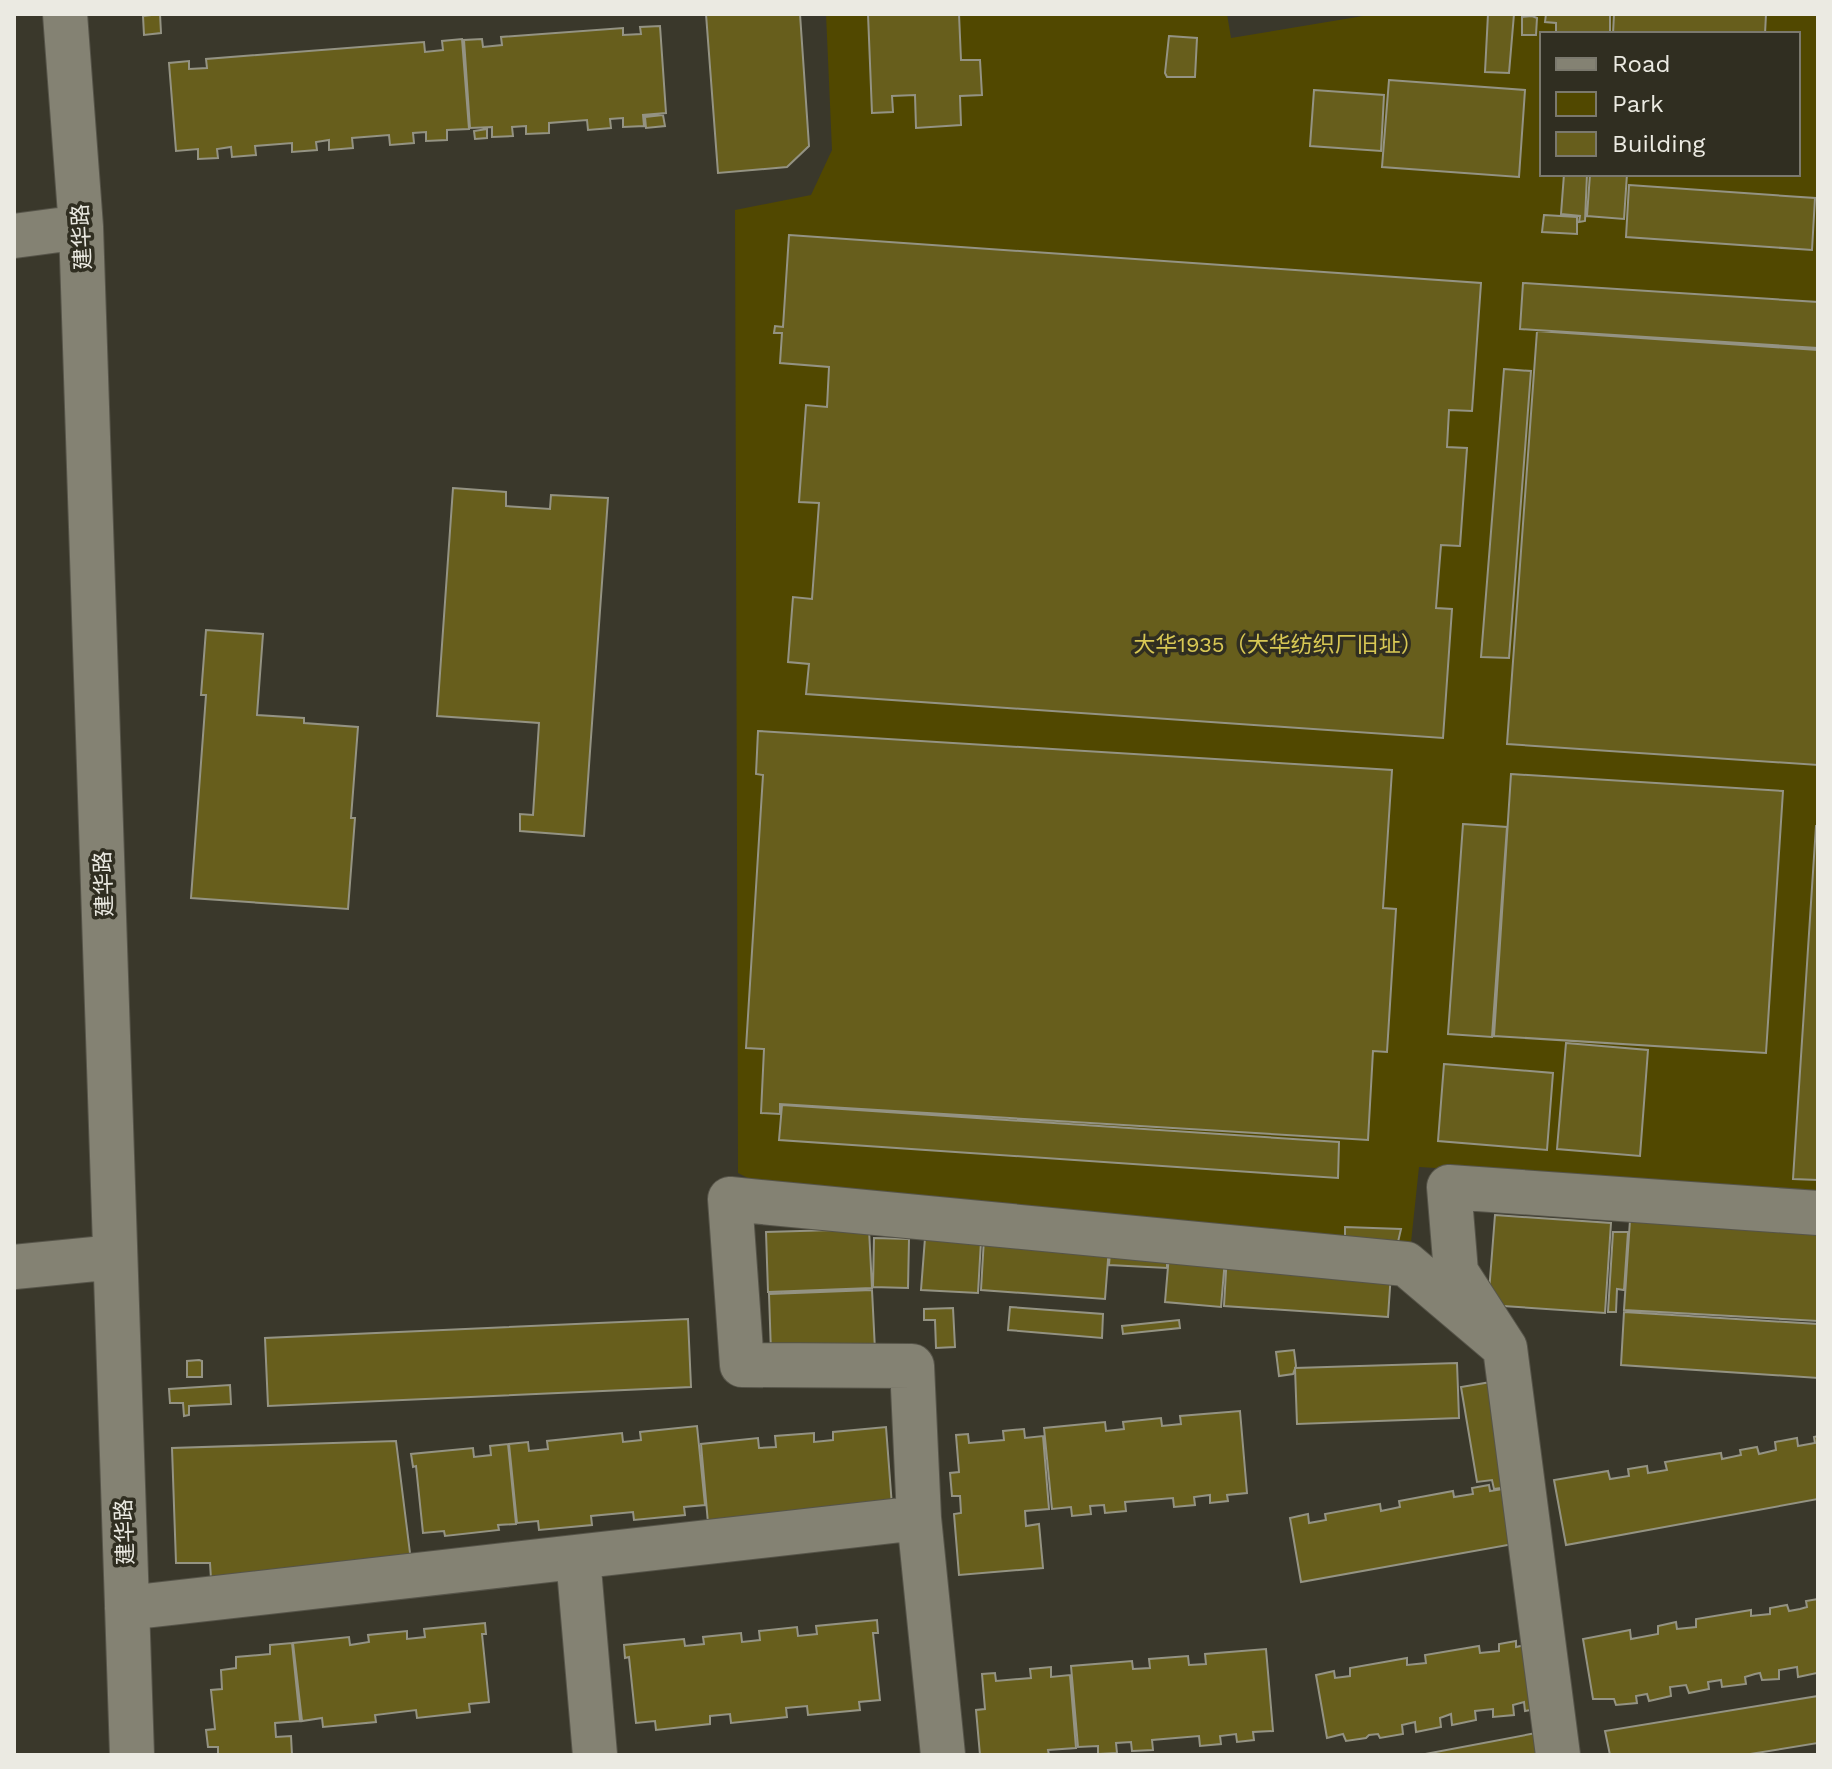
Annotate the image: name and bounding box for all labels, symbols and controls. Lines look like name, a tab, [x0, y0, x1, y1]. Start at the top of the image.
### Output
legend	[1540, 32, 1800, 176]
text: Road	[1612, 50, 1671, 78]
text: Park	[1612, 90, 1664, 118]
text: Building	[1612, 130, 1705, 158]
street label: 建华路	[67, 203, 96, 271]
park label: 大华1935（大华纺织厂旧址）	[1133, 632, 1423, 657]
street label: 建华路	[90, 851, 117, 917]
street label: 建华路	[111, 1499, 138, 1565]

